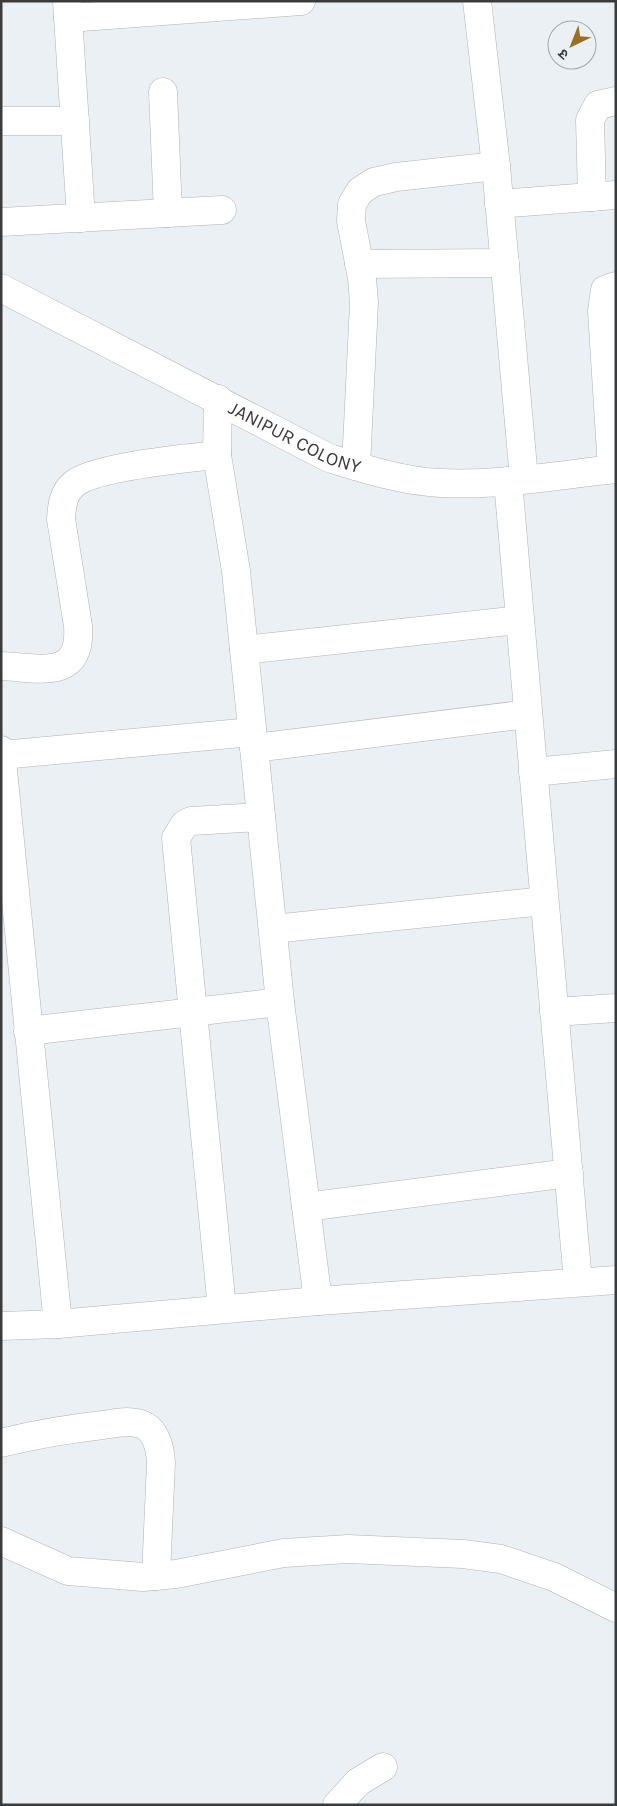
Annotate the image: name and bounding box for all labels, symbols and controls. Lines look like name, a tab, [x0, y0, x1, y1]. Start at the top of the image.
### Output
north arrow	[547, 20, 597, 70]
text: उ	[554, 45, 572, 63]
street label: JANIPUR COLONY	[225, 397, 364, 478]

